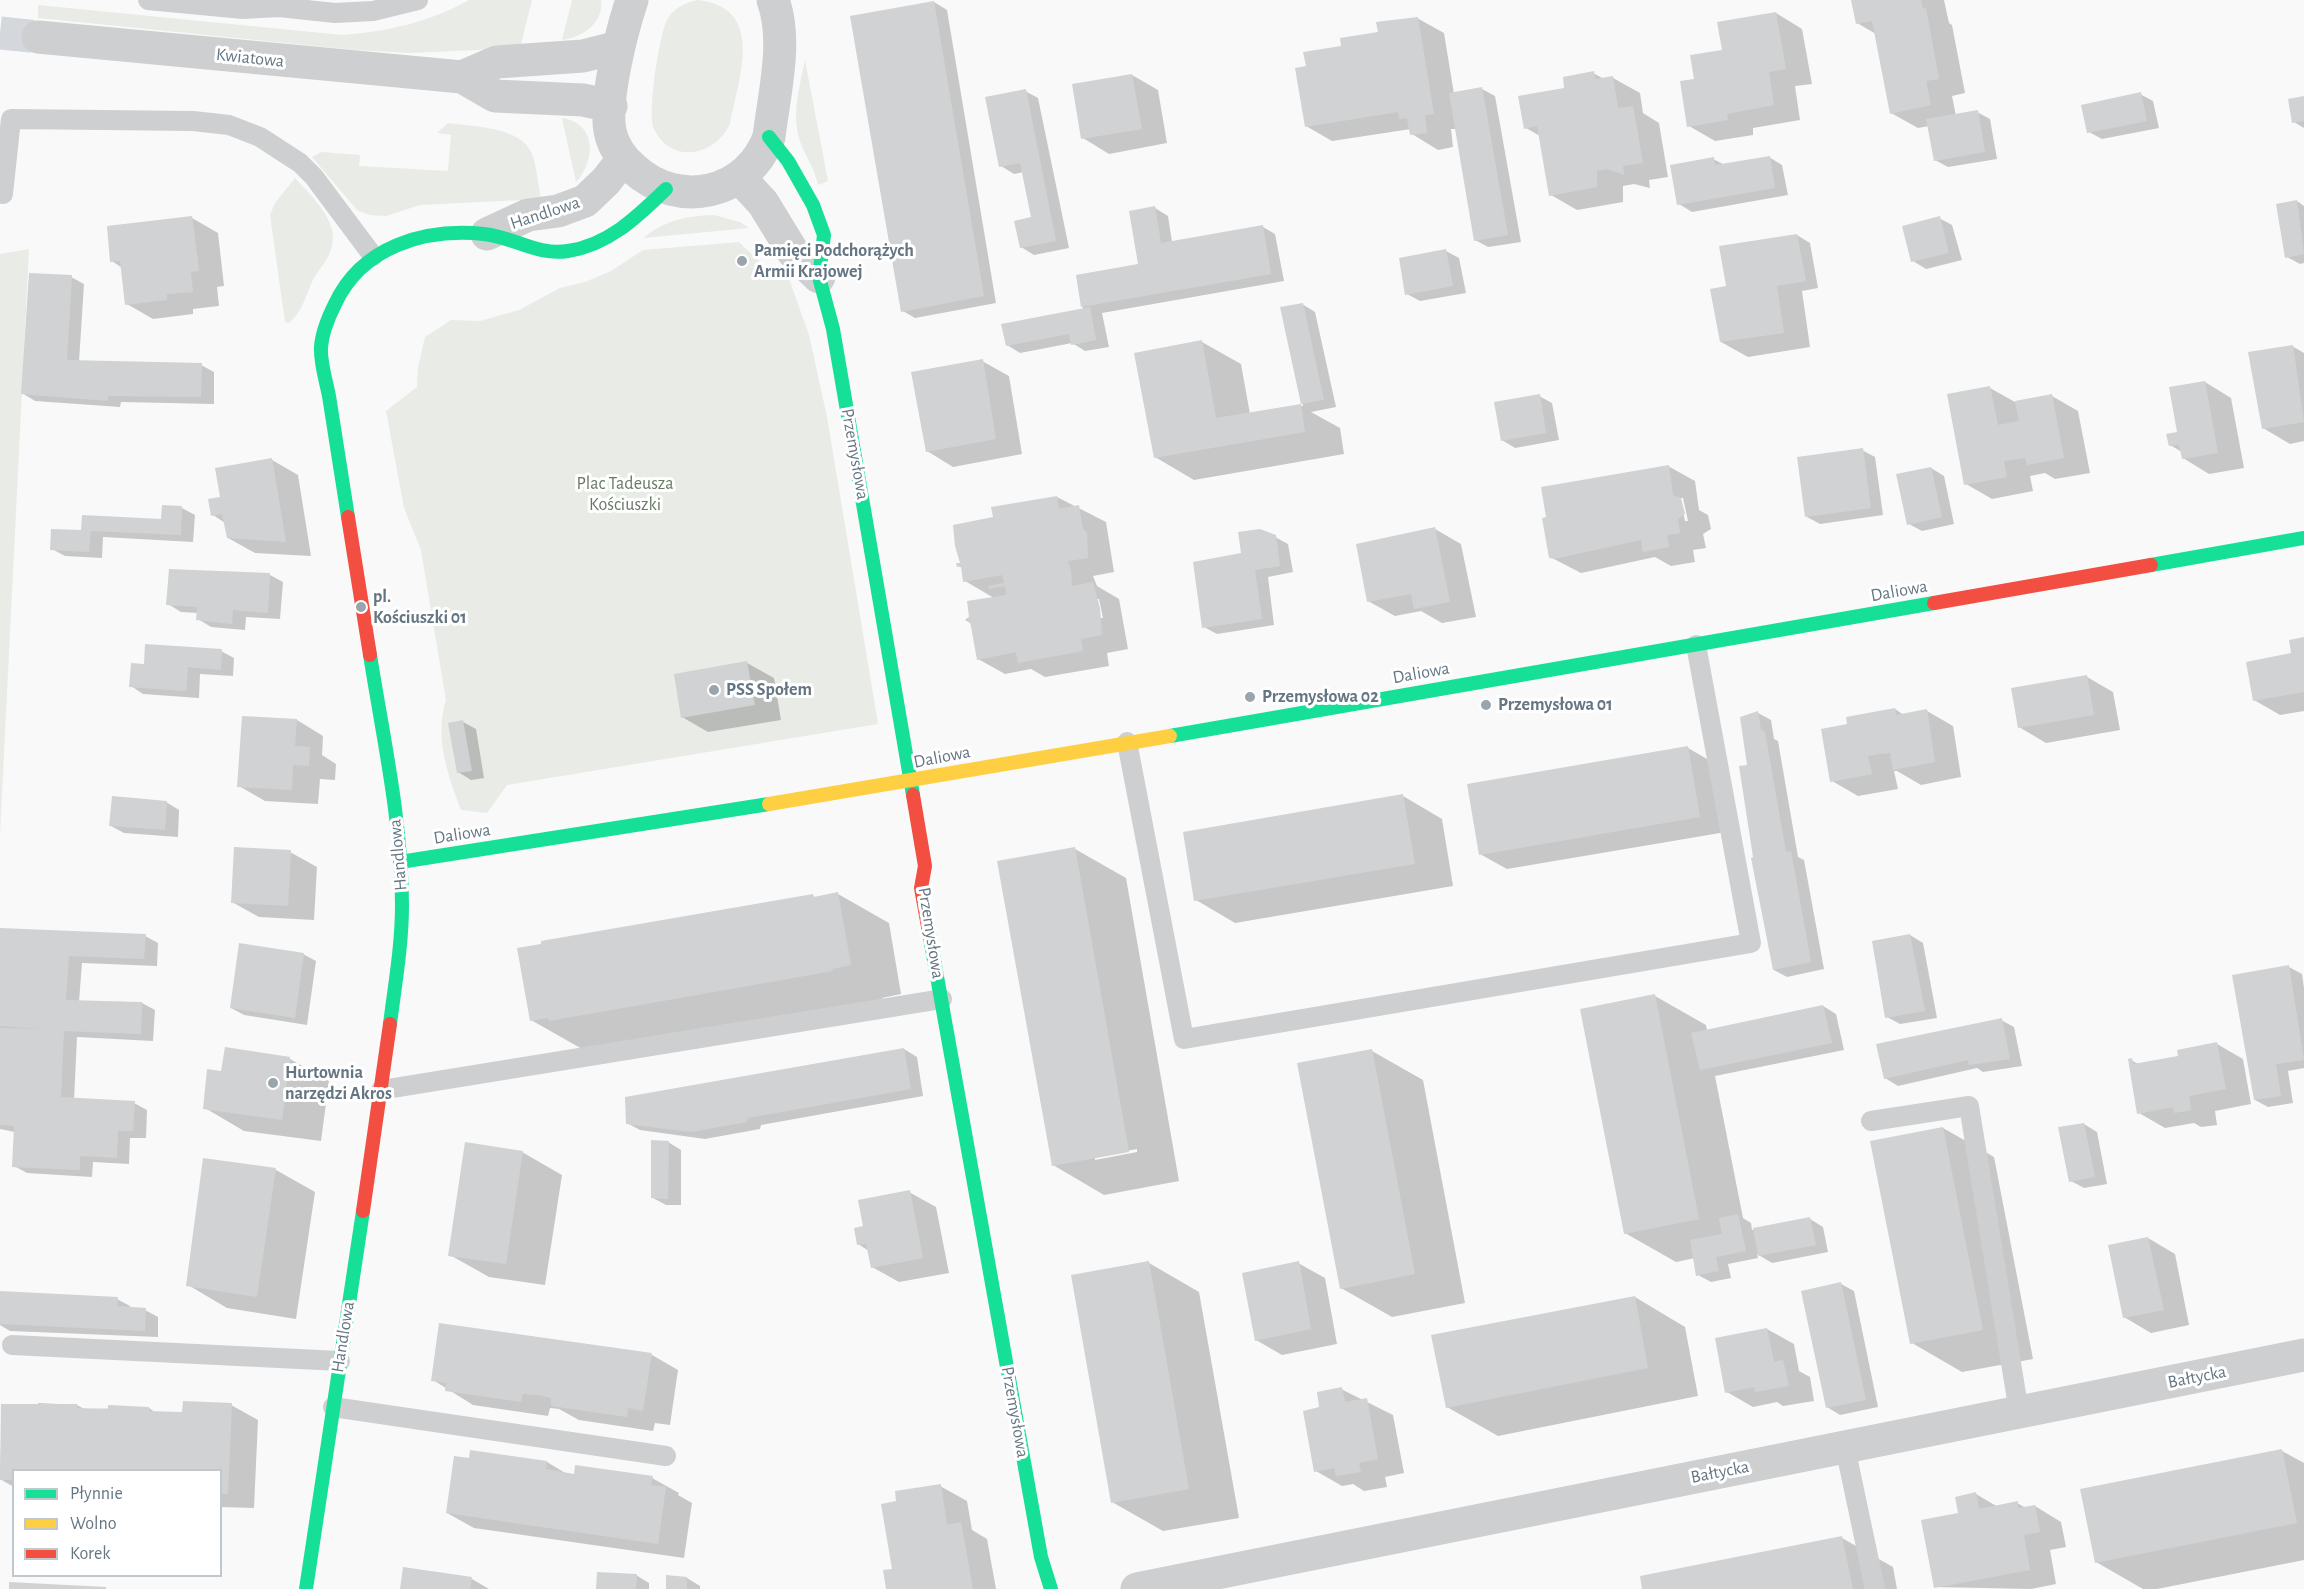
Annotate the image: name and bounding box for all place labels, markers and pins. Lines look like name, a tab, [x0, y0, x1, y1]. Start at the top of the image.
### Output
place label: Pamięci Podchorążych Armii Krajowej	[754, 240, 914, 282]
marker: Pamięci Podchorążych Armii Krajowej	[735, 254, 749, 268]
place label: pl. Kościuszki 01	[373, 586, 467, 628]
marker: pl. Kościuszki 01	[354, 600, 368, 614]
place label: PSS Społem	[726, 679, 812, 701]
marker: PSS Społem	[707, 683, 721, 697]
place label: Przemysłowa 02	[1262, 686, 1379, 708]
marker: Przemysłowa 02	[1243, 690, 1257, 704]
place label: Przemysłowa 01	[1498, 694, 1613, 716]
marker: Przemysłowa 01	[1479, 698, 1493, 712]
place label: Hurtownia narzędzi Akros	[285, 1062, 392, 1104]
marker: Hurtownia narzędzi Akros	[266, 1076, 280, 1090]

